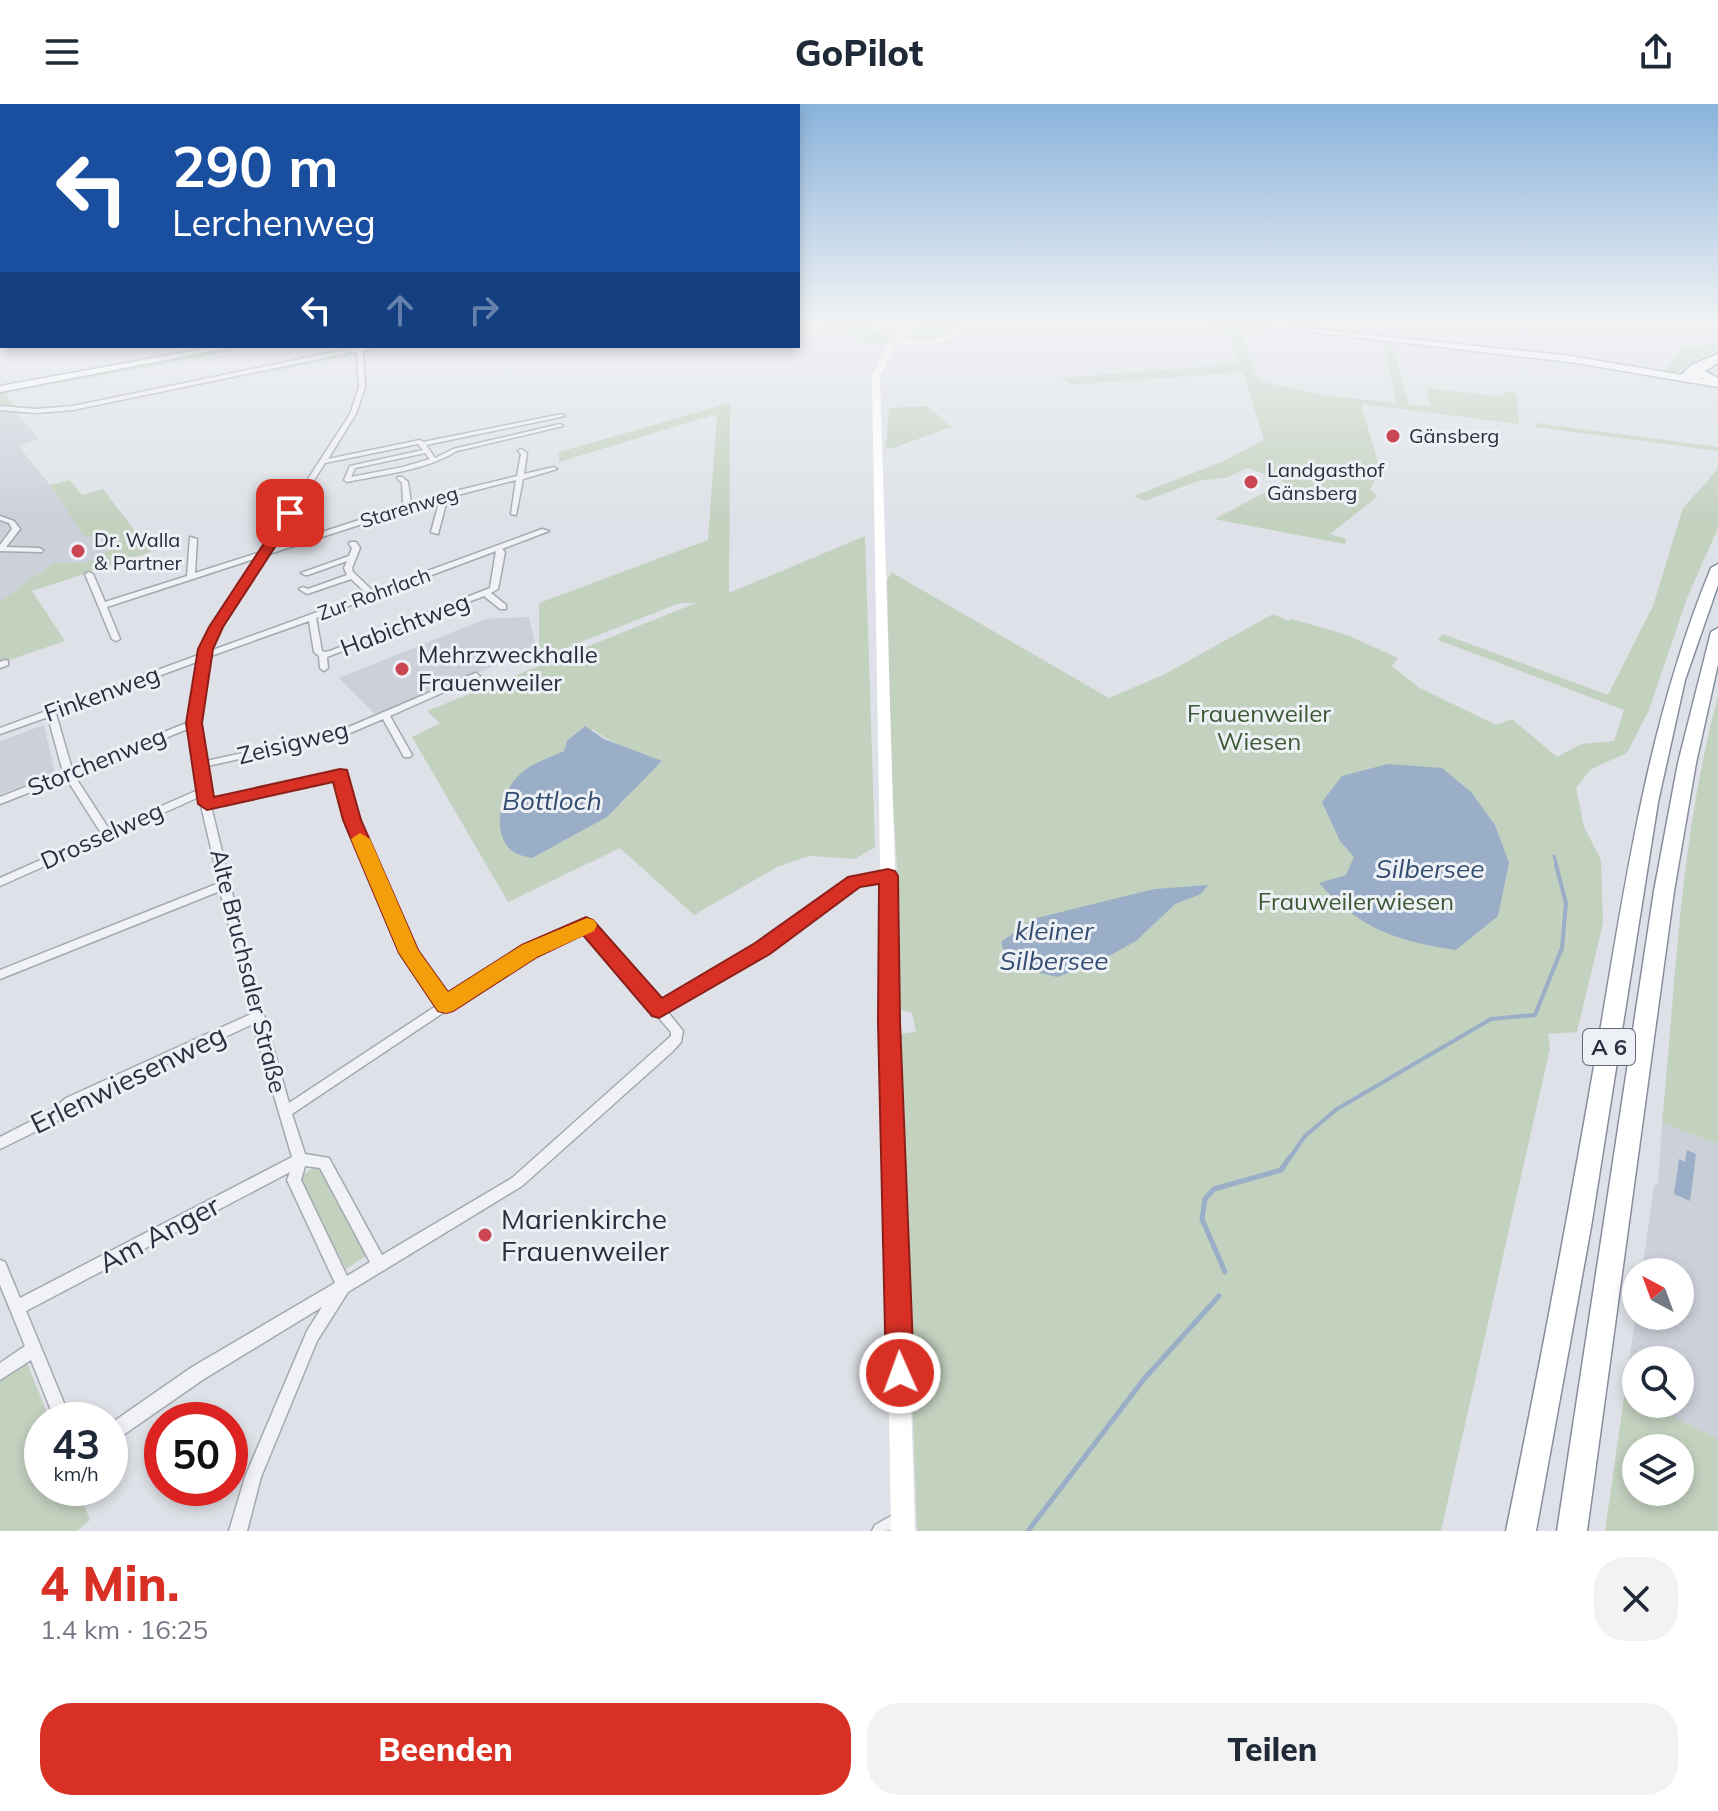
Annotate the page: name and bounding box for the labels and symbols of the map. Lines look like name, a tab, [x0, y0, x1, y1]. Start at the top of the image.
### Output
place label: Gänsberg	[1409, 423, 1499, 448]
marker: Gänsberg	[1384, 427, 1402, 445]
place label: Landgasthof Gänsberg	[1267, 457, 1385, 505]
marker: Landgasthof Gänsberg	[1242, 473, 1260, 491]
pin	[256, 479, 324, 547]
street label: Starenweg	[357, 480, 461, 533]
place label: Dr. Walla & Partner	[94, 527, 183, 575]
marker: Dr. Walla & Partner	[69, 542, 87, 560]
street label: Zur Rohrlach	[314, 562, 434, 625]
street label: Habichtweg	[336, 586, 473, 662]
place label: Mehrzweckhalle Frauenweiler	[418, 639, 598, 697]
street label: Finkenweg	[40, 658, 163, 728]
marker: Mehrzweckhalle Frauenweiler	[393, 660, 411, 678]
park label: Frauenweiler Wiesen	[1187, 698, 1331, 756]
street label: Zeisigweg	[234, 714, 351, 770]
street label: Storchenweg	[23, 720, 170, 802]
water label: Bottloch	[502, 784, 602, 817]
street label: Drosselweg	[36, 795, 168, 875]
street label: Alte Bruchsaler Straße	[204, 846, 294, 1096]
water label: Silbersee	[1376, 852, 1484, 885]
park label: Frauweilerwiesen	[1258, 886, 1454, 916]
water label: kleiner Silbersee	[1000, 914, 1108, 977]
street label: Erlenwiesenweg	[25, 1016, 231, 1141]
road number: A 6	[1583, 1029, 1635, 1065]
street label: Am Anger	[92, 1187, 226, 1280]
place label: Marienkirche Frauenweiler	[501, 1201, 670, 1268]
marker: Marienkirche Frauenweiler	[476, 1226, 494, 1244]
north arrow	[1622, 1258, 1694, 1330]
position arrow	[858, 1331, 942, 1415]
speed limit sign: 50	[144, 1402, 248, 1506]

